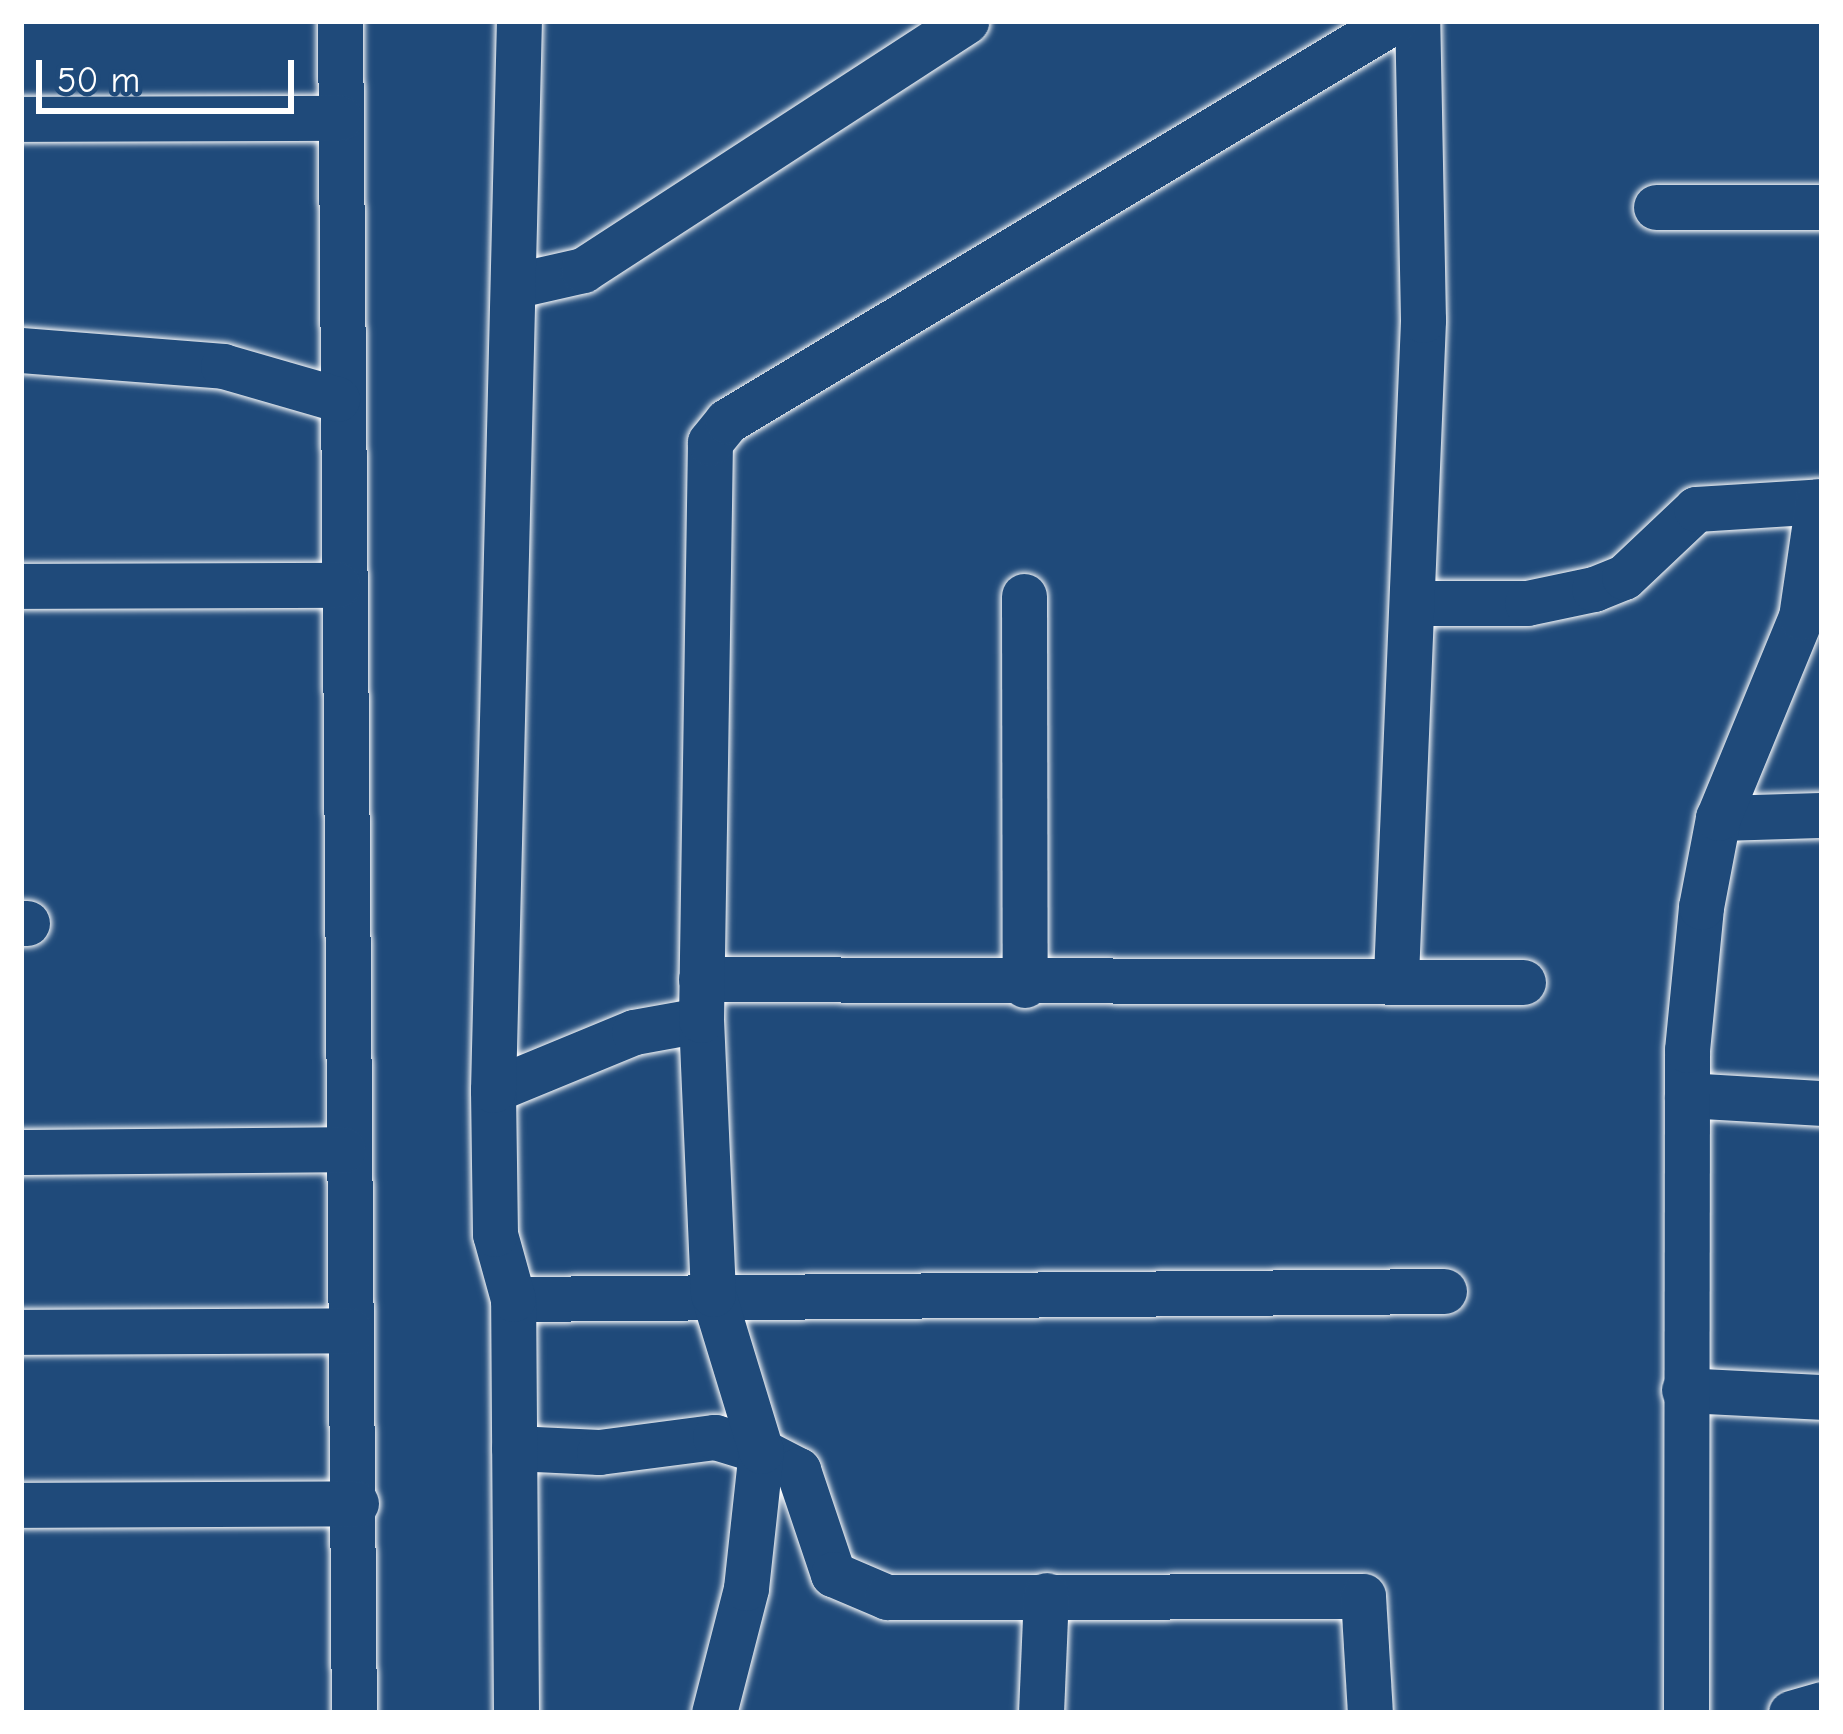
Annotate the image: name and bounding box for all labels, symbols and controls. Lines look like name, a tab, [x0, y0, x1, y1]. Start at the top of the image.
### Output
scale bar	[42, 36, 300, 110]
text: 50 m	[57, 60, 140, 101]

